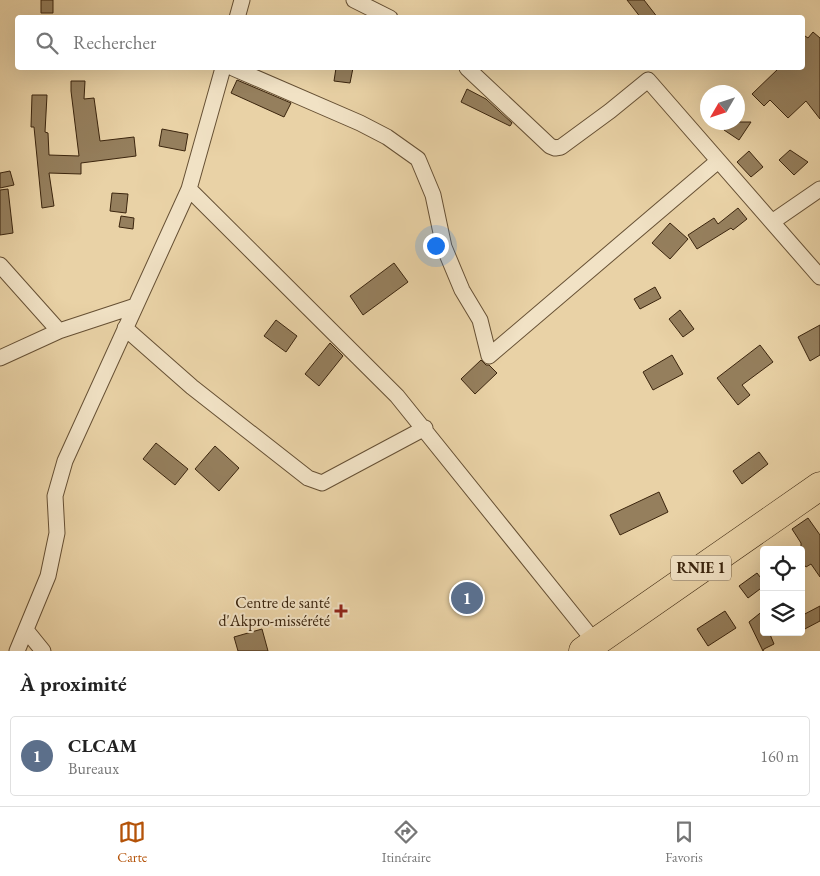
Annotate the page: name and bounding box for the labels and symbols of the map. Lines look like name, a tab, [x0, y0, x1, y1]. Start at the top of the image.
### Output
north arrow	[700, 85, 745, 130]
your location	[423, 233, 449, 259]
road number: RNIE 1	[671, 556, 731, 580]
pin: 1	[451, 579, 483, 617]
place label: Centre de santé d'Akpro-missérété	[218, 592, 330, 631]
marker: Centre de santé d'Akpro-missérété	[334, 604, 348, 618]

